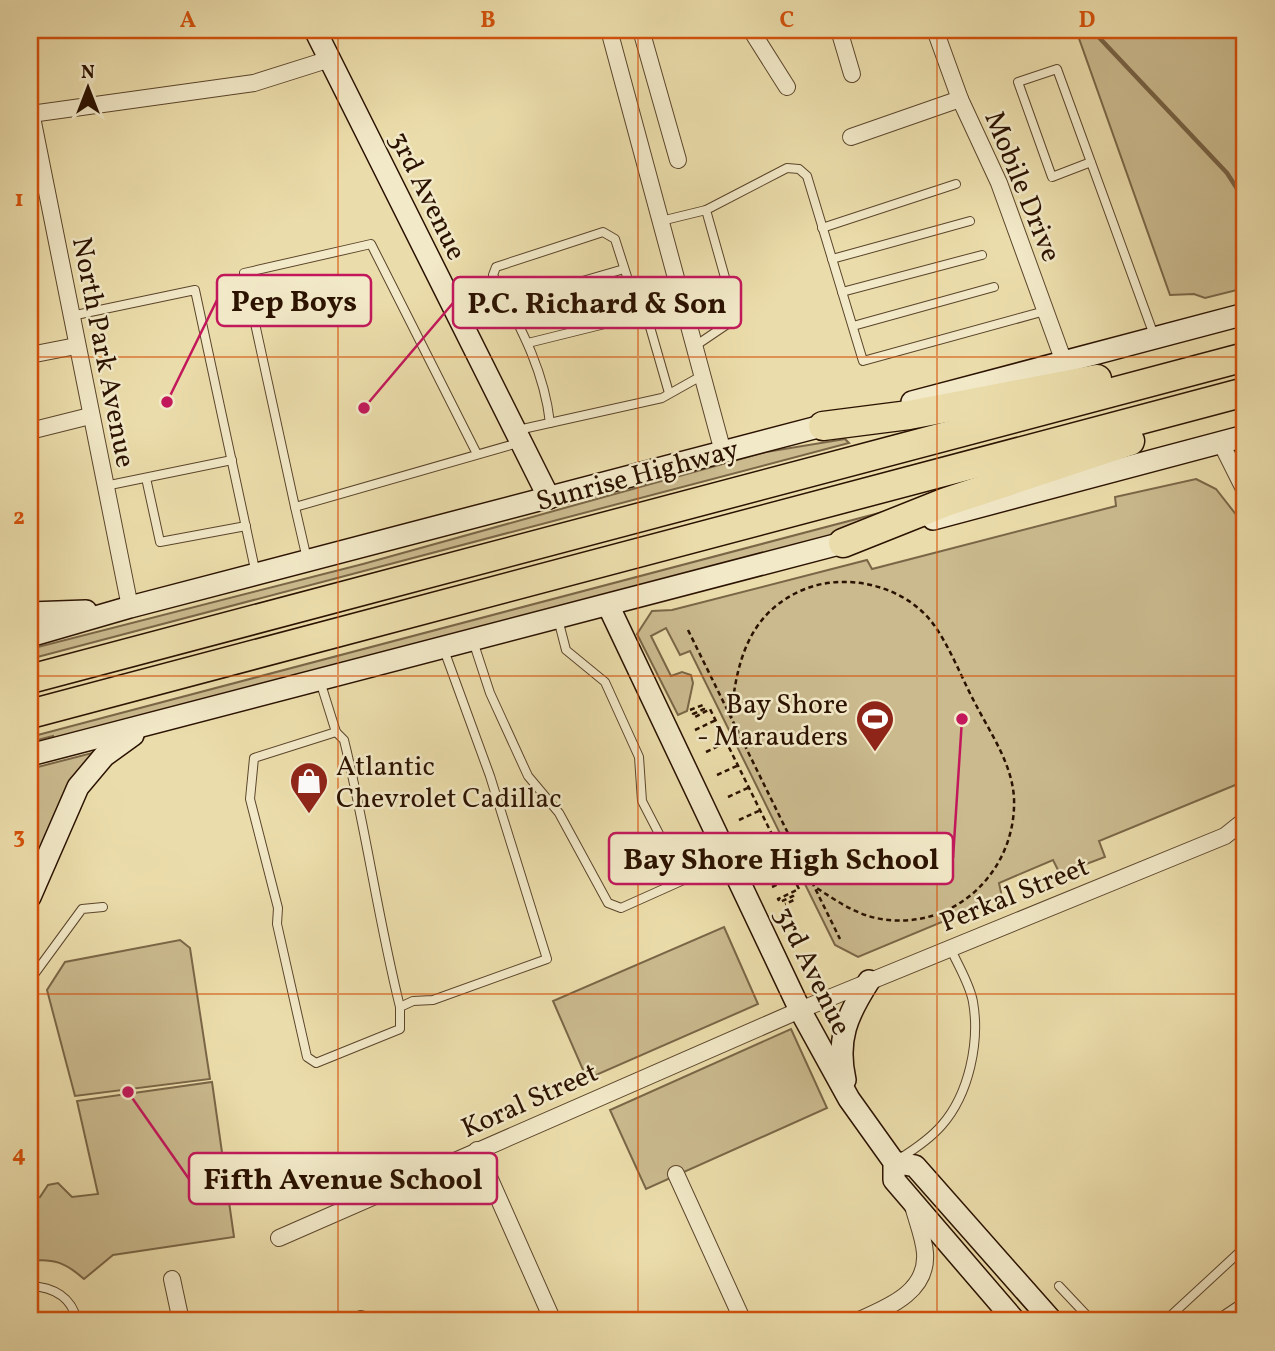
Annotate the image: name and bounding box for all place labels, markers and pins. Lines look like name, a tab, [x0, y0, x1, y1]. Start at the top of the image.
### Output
callout: Pep Boys	[217, 275, 371, 326]
callout: P.C. Richard & Son	[453, 277, 741, 328]
place label: Bay Shore - Marauders	[697, 686, 848, 757]
sports icon: Bay Shore - Marauders	[854, 698, 896, 753]
place label: Atlantic Chevrolet Cadillac	[336, 748, 562, 819]
shop icon: Atlantic Chevrolet Cadillac	[288, 760, 330, 815]
callout: Bay Shore High School	[609, 833, 953, 884]
callout: Fifth Avenue School	[189, 1153, 497, 1204]

